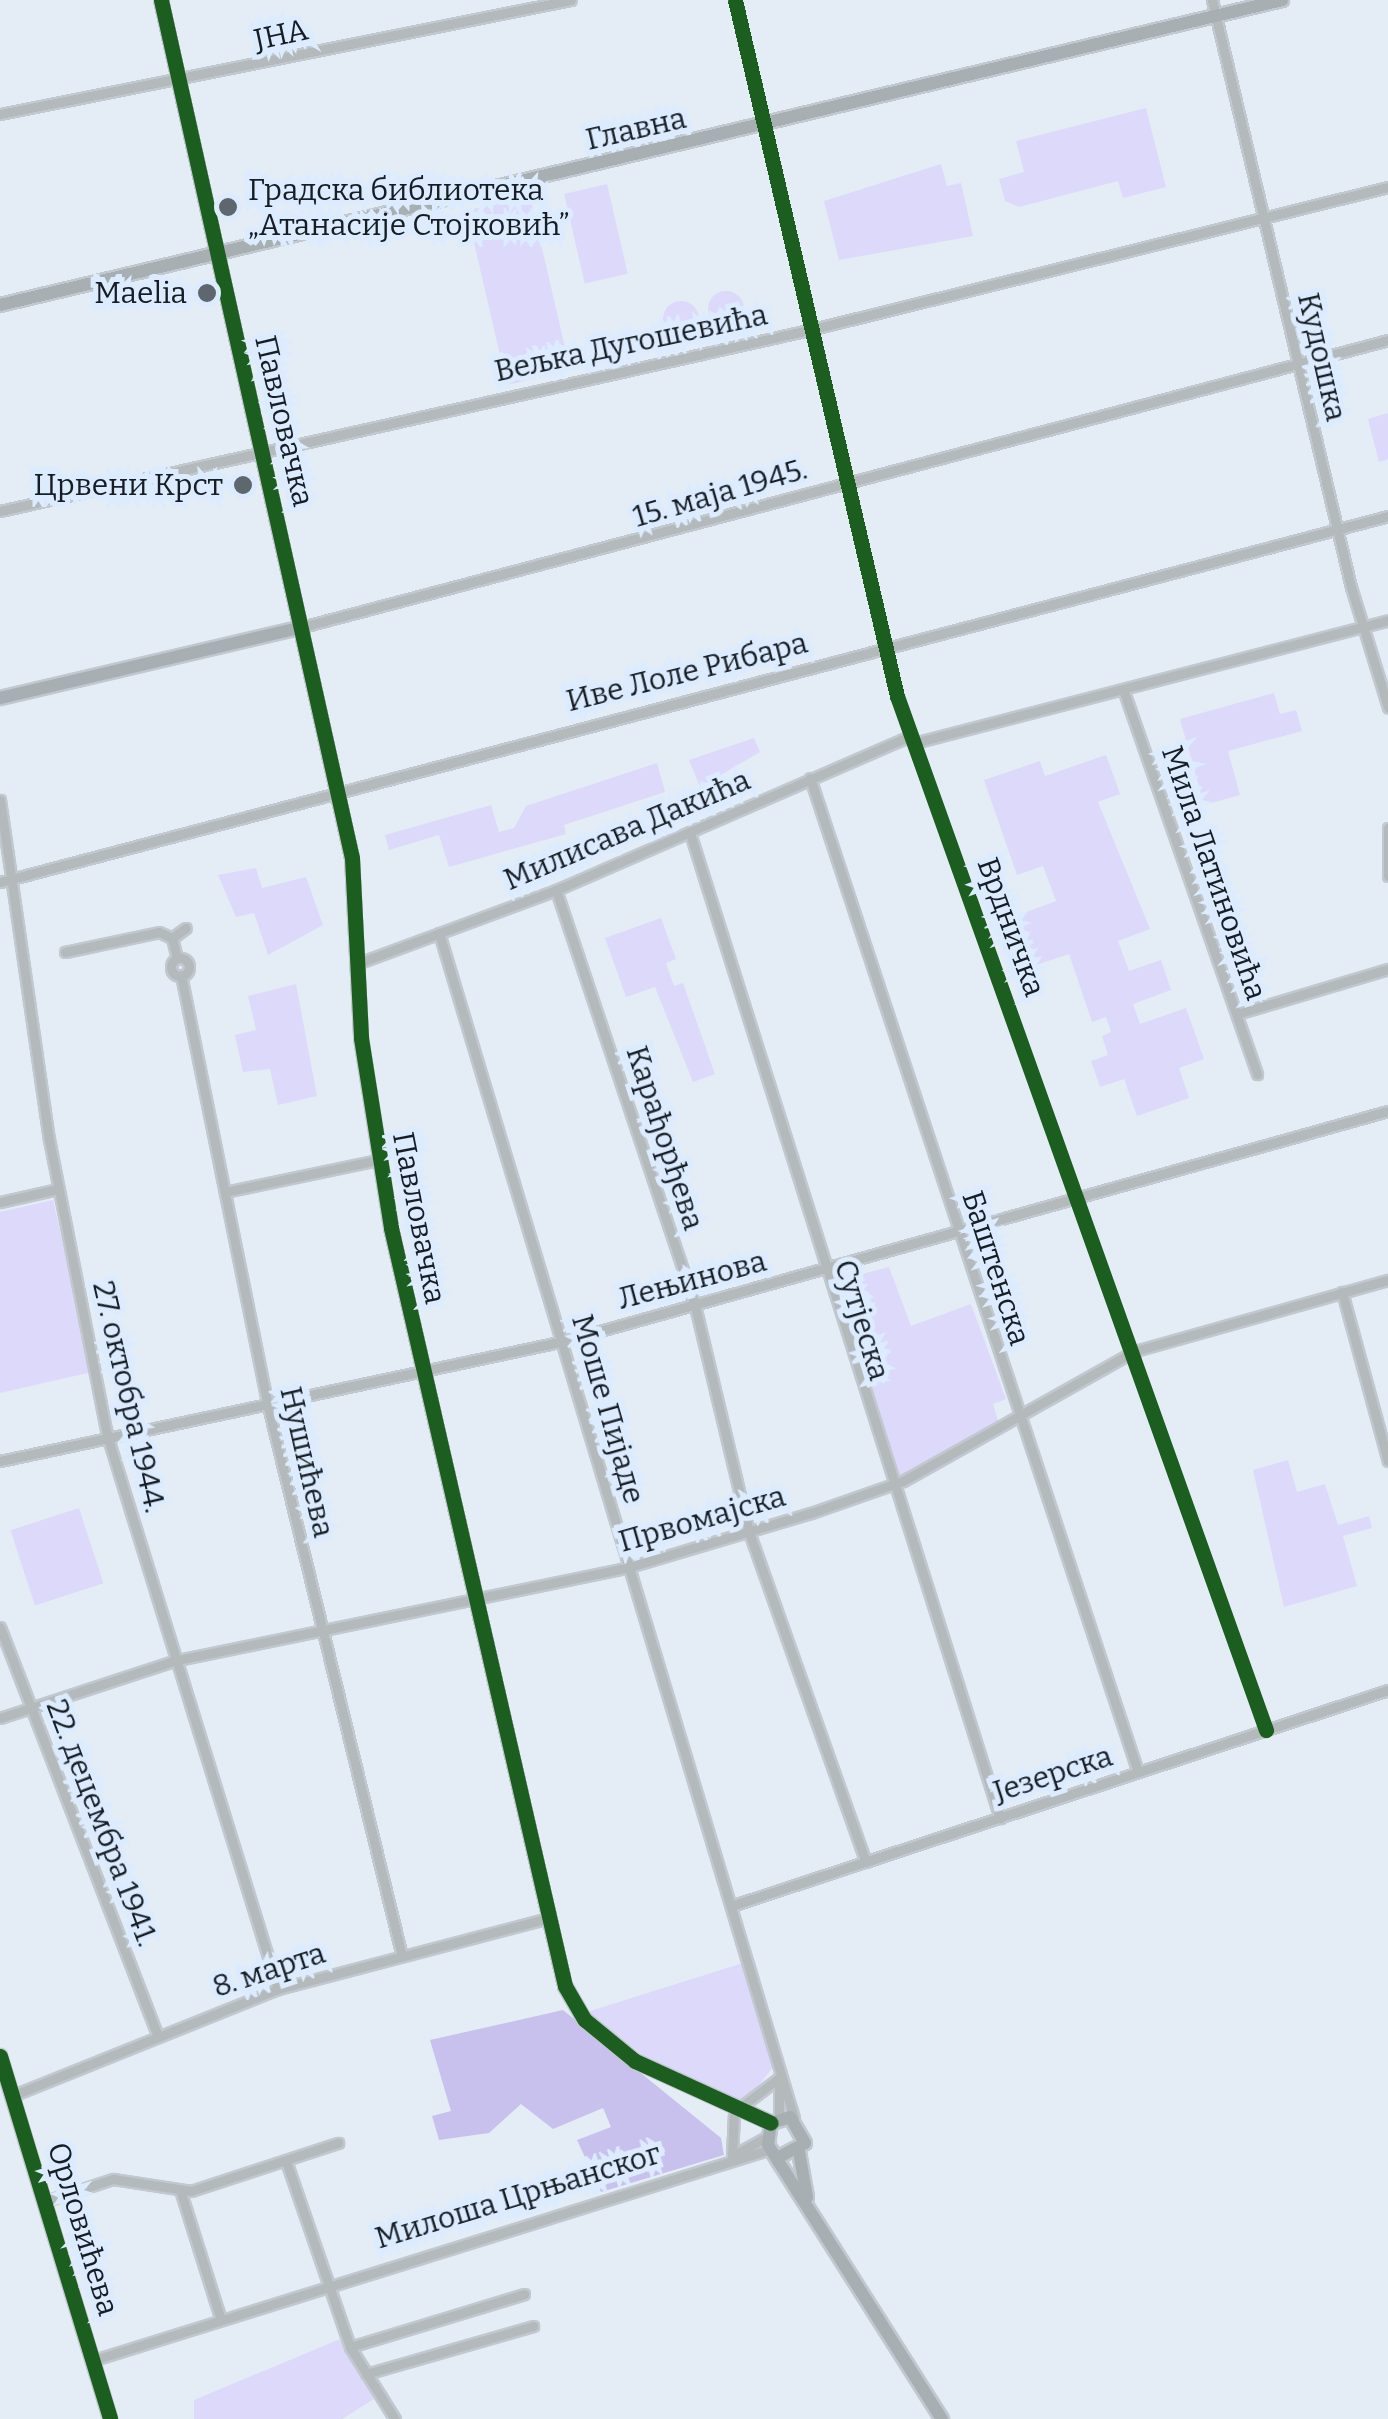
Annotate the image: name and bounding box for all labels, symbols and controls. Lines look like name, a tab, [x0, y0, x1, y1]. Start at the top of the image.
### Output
street label: ЈНА	[251, 12, 311, 58]
street label: Главна	[582, 100, 690, 158]
place label: Градска библиотека „Атанасије Стојковић”	[248, 172, 569, 242]
marker: Градска библиотека „Атанасије Стојковић”	[217, 196, 239, 218]
place label: Maelia	[94, 275, 187, 311]
marker: Maelia	[196, 282, 218, 304]
street label: Кудошка	[1290, 289, 1354, 425]
street label: Вељка Дугошевића	[491, 296, 771, 390]
street label: Павловачка	[247, 332, 321, 510]
street label: 15. маја 1945.	[629, 451, 811, 535]
place label: Црвени Крст	[33, 467, 223, 503]
marker: Црвени Крст	[232, 474, 254, 496]
street label: Иве Лоле Рибара	[563, 625, 811, 719]
street label: Мила Латиновића	[1154, 741, 1274, 1005]
street label: Милисава Дакића	[498, 762, 756, 898]
street label: Врдничка	[969, 853, 1053, 1001]
street label: Карађорђева	[618, 1042, 712, 1234]
street label: Павловачка	[385, 1129, 453, 1307]
street label: Баштенска	[954, 1186, 1038, 1350]
street label: Лењинова	[614, 1243, 770, 1317]
street label: Сутјеска	[827, 1256, 897, 1384]
street label: 27. октобра 1944.	[85, 1278, 173, 1516]
street label: Моше Пијаде	[564, 1310, 652, 1508]
street label: Нушићева	[272, 1383, 342, 1541]
street label: Првомајска	[615, 1478, 789, 1560]
street label: 22. децембра 1941.	[38, 1695, 166, 1951]
street label: Језерска	[989, 1738, 1117, 1810]
street label: 8. марта	[208, 1935, 330, 2005]
street label: Милоша Црњанског	[371, 2135, 665, 2257]
street label: Орловићева	[40, 2138, 126, 2320]

